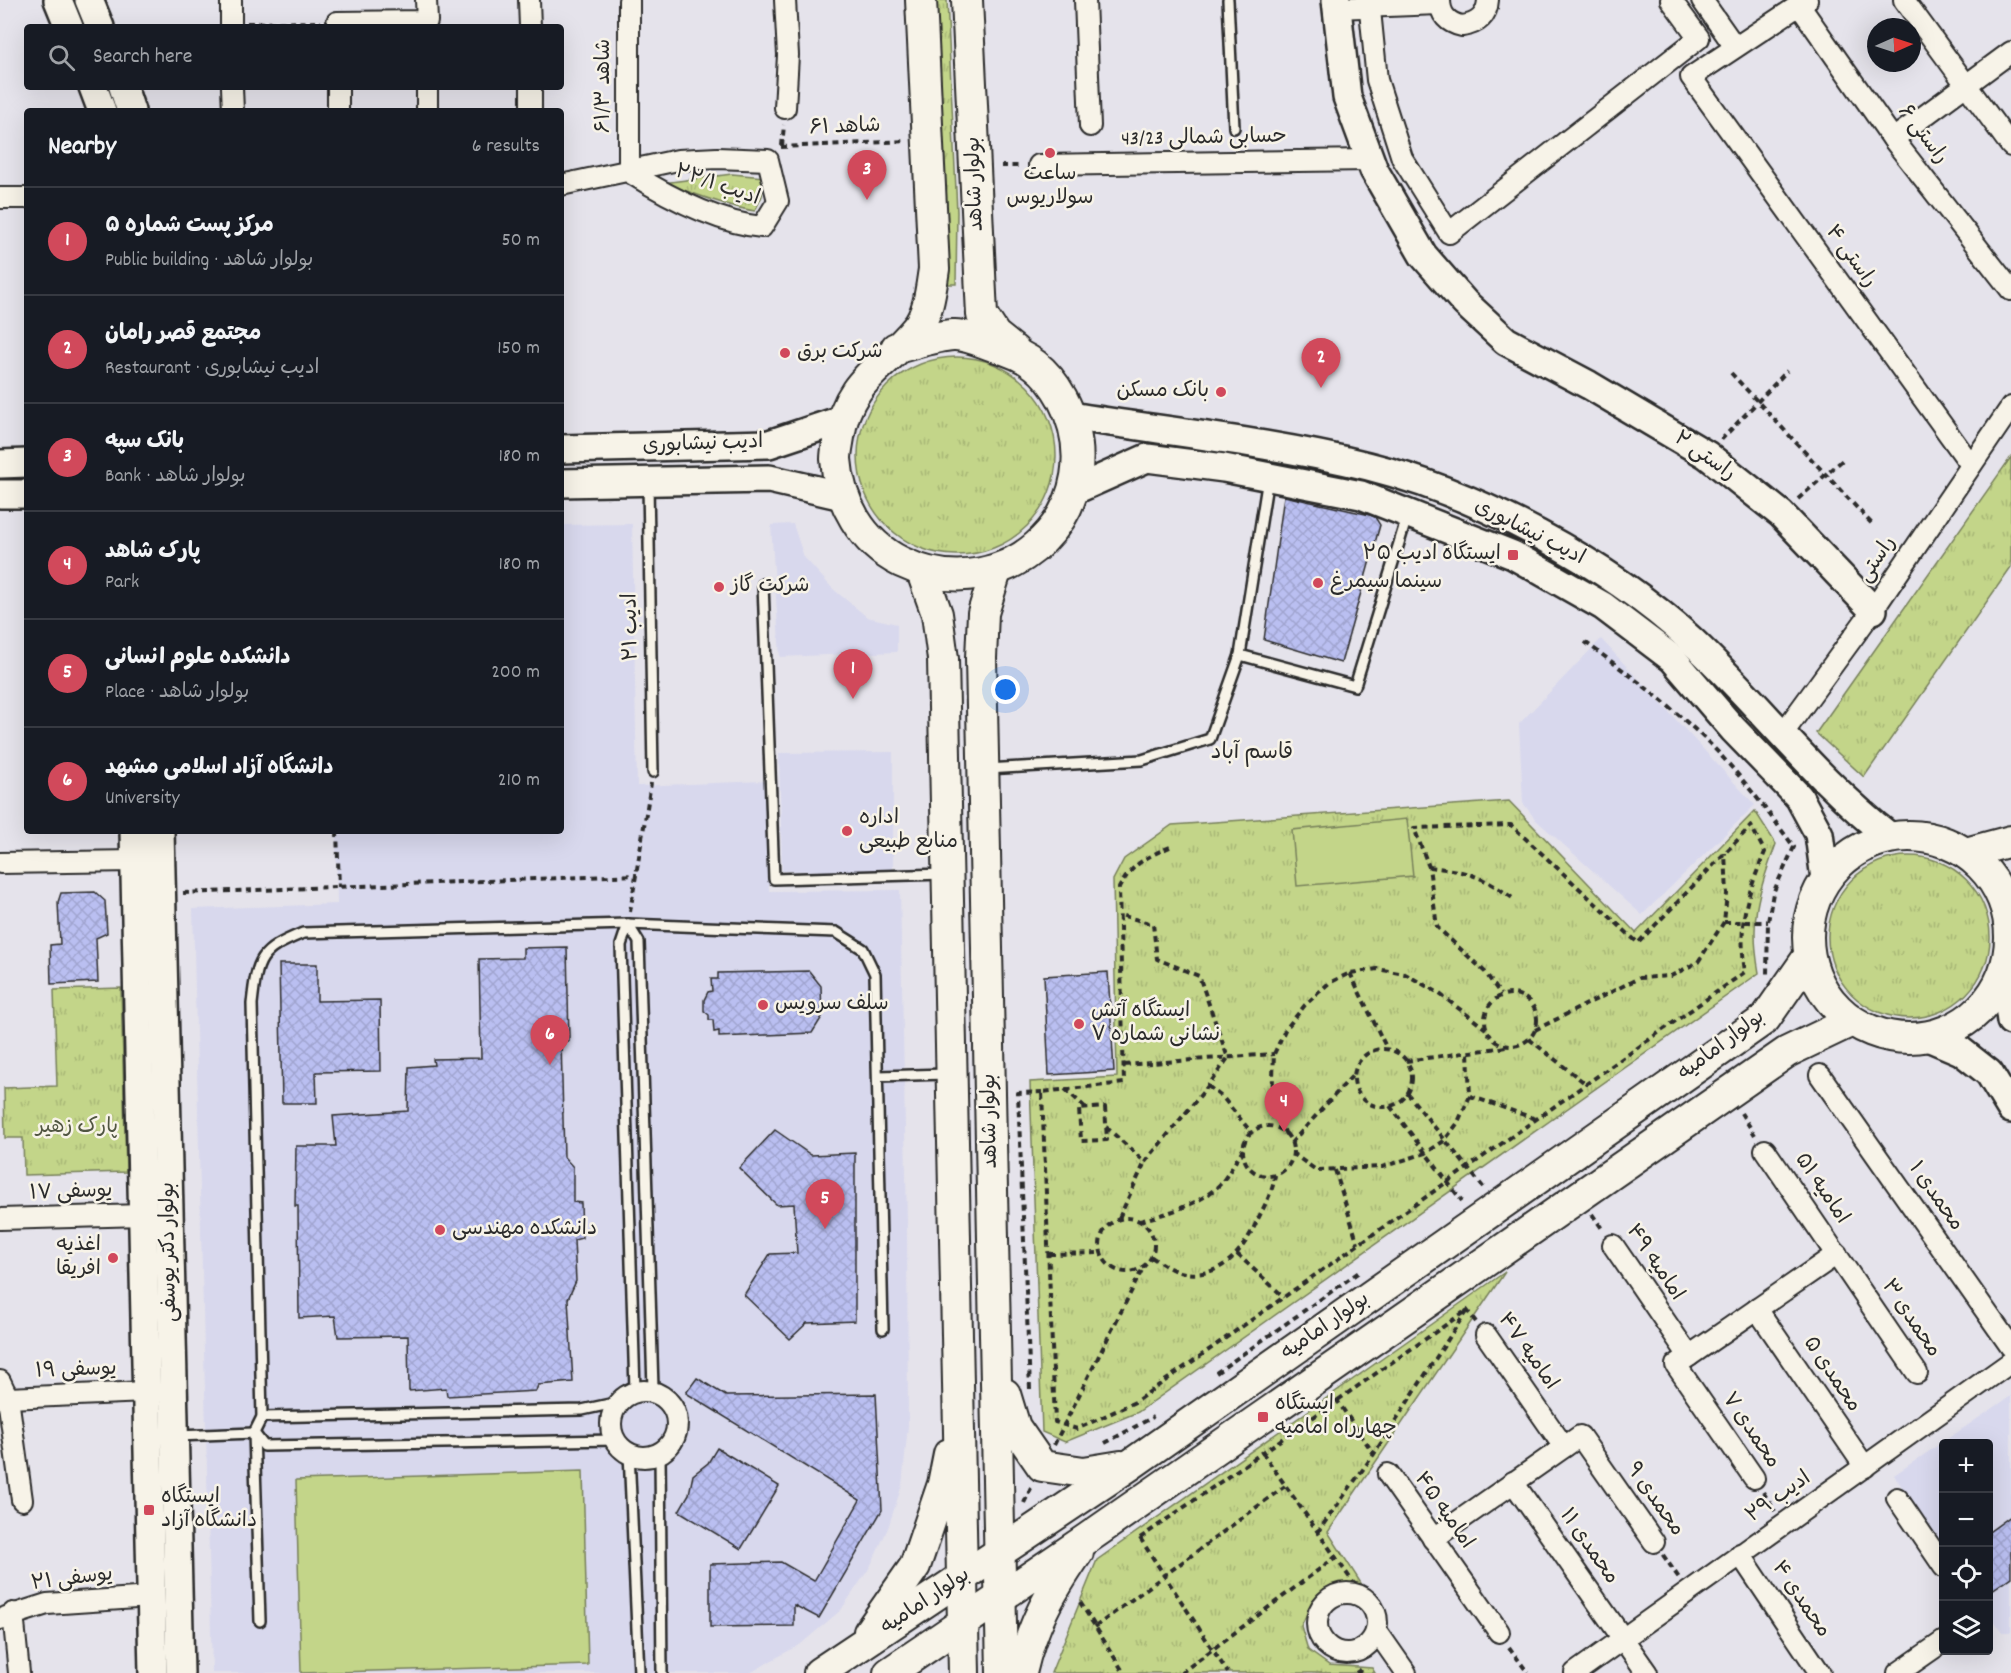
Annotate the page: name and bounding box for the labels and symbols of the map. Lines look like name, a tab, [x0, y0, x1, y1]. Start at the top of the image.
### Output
north arrow	[1867, 18, 1921, 72]
street label: شاهد ۶۱/۳	[590, 39, 620, 133]
street label: راستی ۶	[1890, 99, 1954, 171]
street label: شاهد ۶۱	[809, 112, 881, 144]
street label: حسابی شمالی 43/23	[1121, 123, 1287, 155]
street label: بولوار شاهد	[959, 136, 993, 232]
marker: ساعت سولاریوس	[1043, 146, 1057, 160]
pin: 3	[848, 150, 886, 200]
street label: ادیب ۲۲/۱	[670, 157, 764, 215]
place label: ساعت سولاریوس	[1007, 160, 1093, 214]
street label: راستی ۴	[1817, 219, 1883, 295]
place label: شرکت برق	[797, 338, 883, 368]
pin: 2	[1302, 338, 1340, 388]
marker: شرکت برق	[778, 346, 792, 360]
place label: بانک مسکن	[1117, 377, 1209, 407]
marker: بانک مسکن	[1214, 385, 1228, 399]
street label: راستی ۲	[1667, 425, 1741, 489]
street label: ادیب نیشابوری	[642, 428, 764, 462]
street label: ادیب نیشابوری	[1468, 492, 1590, 574]
street label: راستی	[1851, 531, 1905, 589]
place label: ایستگاه ادیب ۲۵	[1362, 540, 1501, 570]
marker: ایستگاه ادیب ۲۵	[1506, 548, 1520, 562]
place label: سینما سیمرغ	[1330, 568, 1442, 598]
place label: شرکت گاز	[729, 572, 810, 602]
marker: سینما سیمرغ	[1311, 576, 1325, 590]
marker: شرکت گاز	[712, 580, 726, 594]
street label: ادیب ۲۱	[616, 593, 648, 661]
pin: 1	[834, 650, 872, 699]
your location	[991, 675, 1020, 704]
district label: قاسم آباد	[1211, 738, 1293, 769]
place label: اداره منابع طبیعی	[859, 804, 958, 858]
marker: اداره منابع طبیعی	[840, 824, 854, 838]
place label: سلف سرویس	[775, 990, 889, 1020]
place label: ایستگاه آتش نشانی شماره ۷	[1091, 997, 1220, 1051]
marker: سلف سرویس	[756, 998, 770, 1012]
street label: بولوار امامیه	[1672, 1003, 1772, 1089]
pin: 6	[530, 1016, 570, 1065]
marker: ایستگاه آتش نشانی شماره ۷	[1072, 1017, 1086, 1031]
street label: بولوار شاهد	[975, 1073, 1007, 1169]
pin: 4	[1264, 1082, 1304, 1132]
park label: پارک زهیر	[34, 1113, 118, 1143]
street label: امامیه ۵۱	[1786, 1147, 1856, 1231]
street label: محمدی ۱	[1900, 1156, 1970, 1238]
street label: یوسفی ۱۷	[29, 1177, 113, 1209]
pin: 5	[806, 1180, 844, 1229]
street label: بولوار دکتر یوسفی	[154, 1182, 186, 1322]
place label: دانشکده مهندسی	[452, 1215, 597, 1245]
street label: امامیه ۴۹	[1617, 1219, 1691, 1307]
marker: دانشکده مهندسی	[433, 1223, 447, 1237]
place label: اغذیه افریقا	[56, 1231, 101, 1285]
marker: اغذیه افریقا	[106, 1251, 120, 1265]
street label: محمدی ۳	[1873, 1274, 1947, 1364]
street label: بولوار امامیه	[1276, 1285, 1376, 1369]
street label: امامیه ۴۷	[1489, 1307, 1565, 1397]
street label: محمدی ۵	[1795, 1331, 1867, 1419]
street label: یوسفی ۱۹	[35, 1355, 117, 1387]
street label: محمدی ۷	[1713, 1387, 1787, 1475]
place label: ایستگاه چهارراه امامیه	[1275, 1390, 1397, 1444]
marker: ایستگاه چهارراه امامیه	[1256, 1410, 1270, 1424]
street label: محمدی ۹	[1617, 1457, 1691, 1543]
street label: ادیب ۲۹	[1740, 1465, 1818, 1531]
street label: امامیه ۴۵	[1405, 1466, 1481, 1556]
place label: ایستگاه دانشگاه آزاد	[161, 1483, 257, 1537]
marker: ایستگاه دانشگاه آزاد	[142, 1503, 156, 1517]
street label: محمدی ۱۱	[1551, 1503, 1625, 1591]
street label: محمدی ۴	[1763, 1555, 1837, 1645]
street label: یوسفی ۲۱	[29, 1560, 115, 1600]
street label: بولوار امامیه	[875, 1561, 977, 1643]

